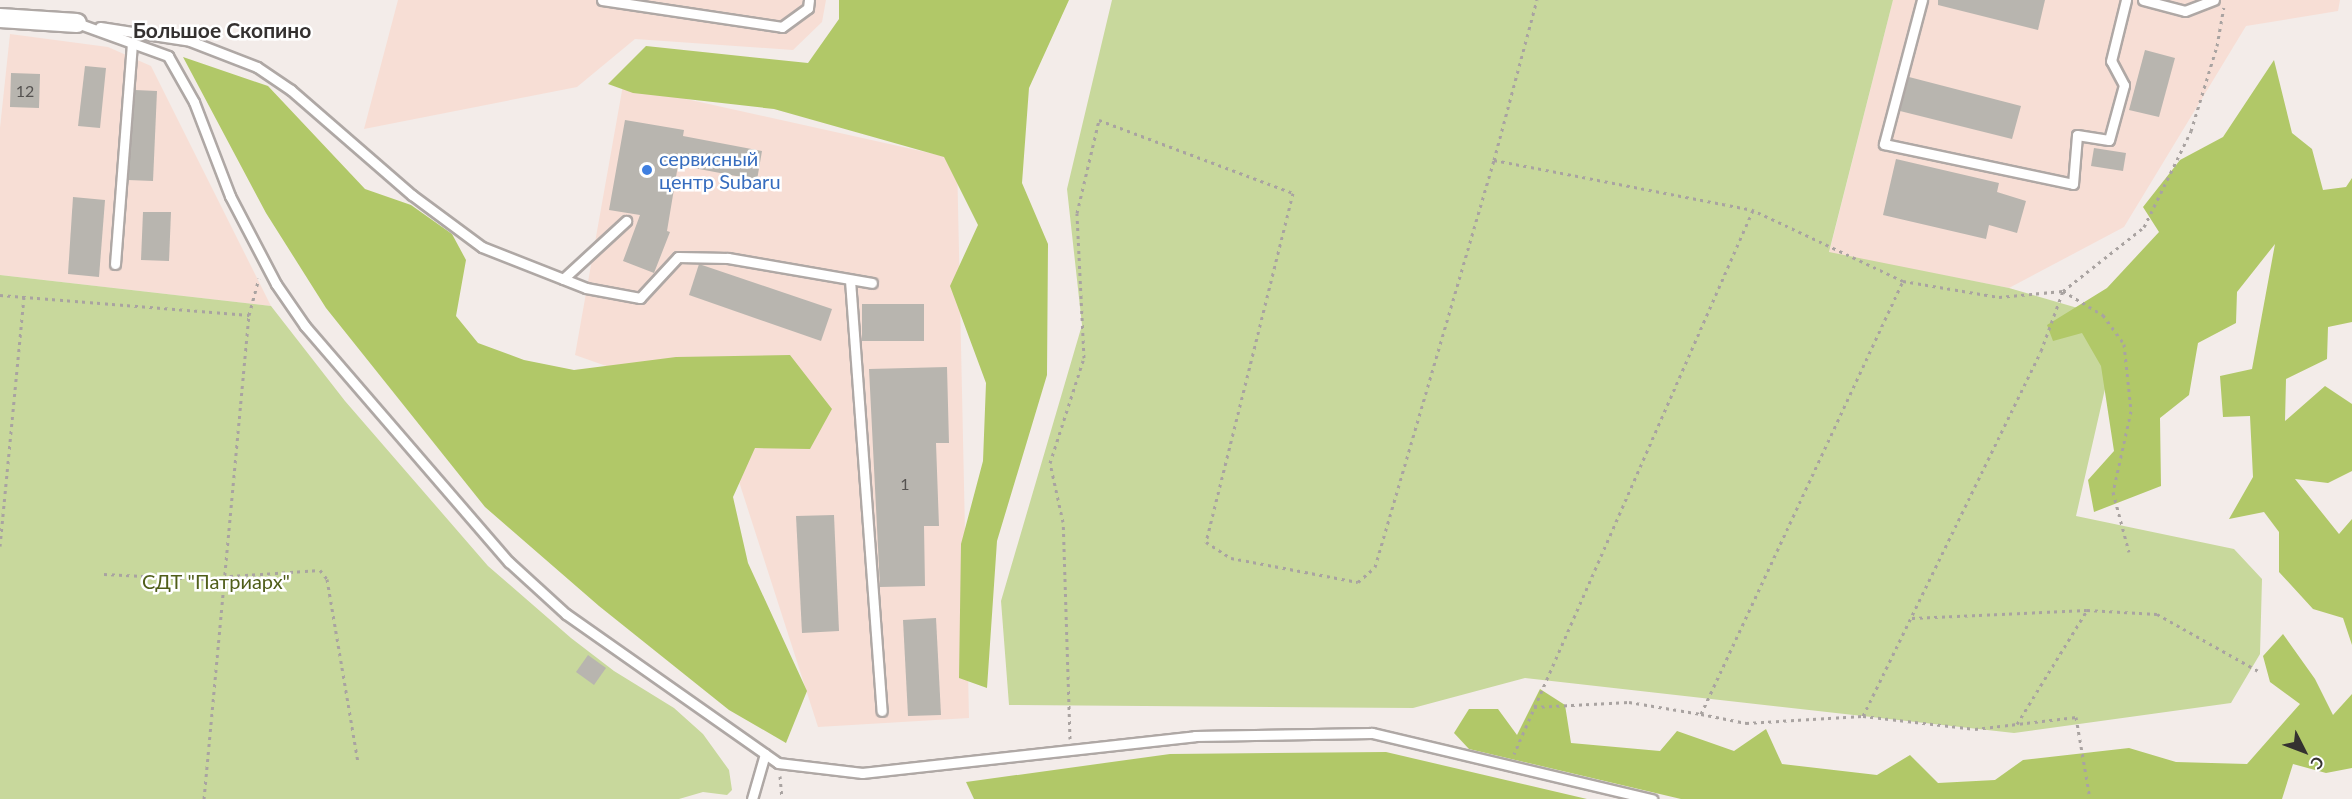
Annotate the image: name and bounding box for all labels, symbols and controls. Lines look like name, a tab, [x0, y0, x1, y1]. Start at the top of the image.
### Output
district label: Большое Скопино	[133, 17, 311, 43]
house number: 12	[16, 81, 34, 101]
place label: сервисный центр Subaru	[659, 146, 781, 193]
marker: сервисный центр Subaru	[640, 163, 654, 177]
house number: 1	[900, 474, 910, 494]
park label: СДТ "Патриарх"	[142, 569, 290, 593]
north arrow	[2274, 721, 2334, 781]
text: С	[2307, 753, 2328, 774]

